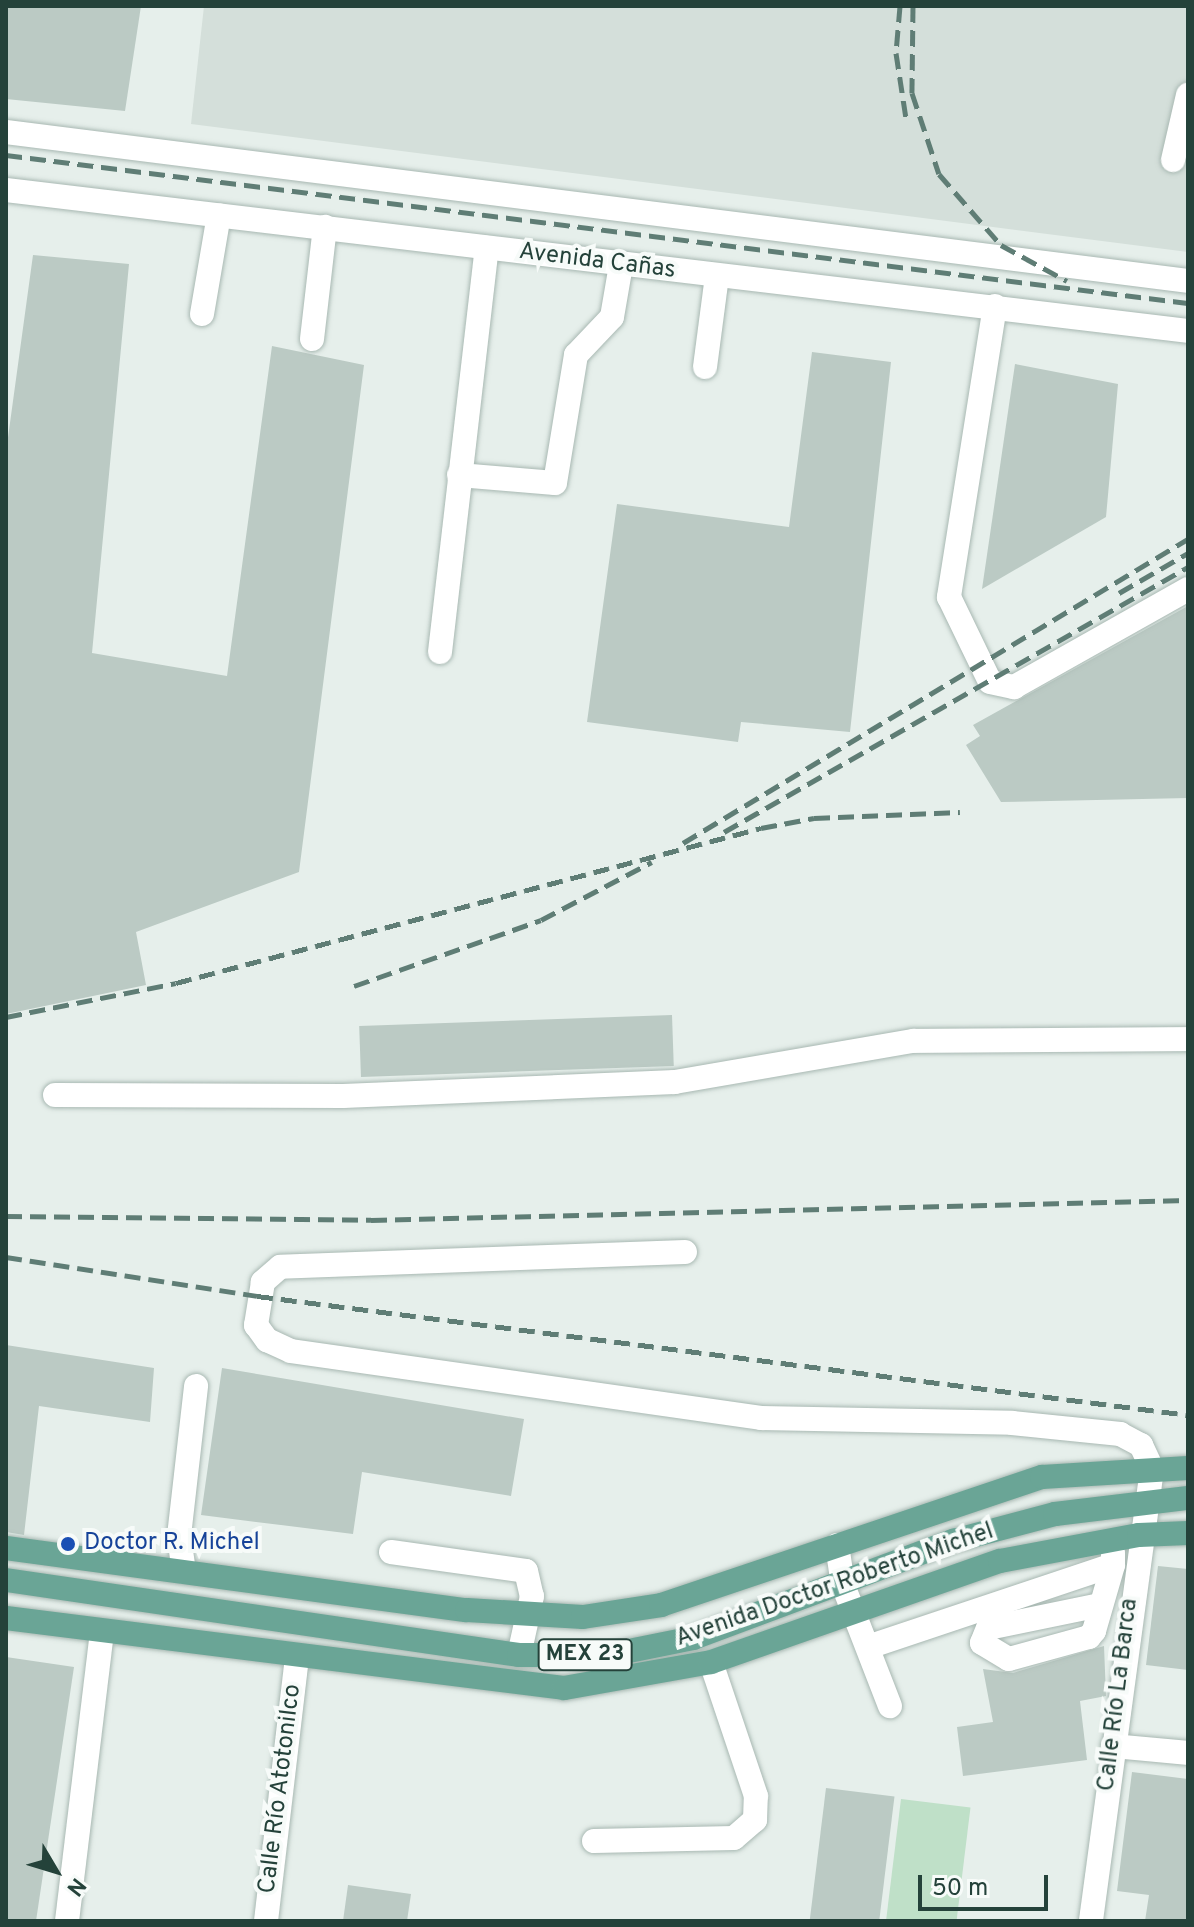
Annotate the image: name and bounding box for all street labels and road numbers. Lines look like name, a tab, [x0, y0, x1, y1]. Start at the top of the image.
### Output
street label: Avenida Cañas	[517, 238, 677, 286]
street label: Avenida Doctor Roberto Michel	[672, 1518, 998, 1654]
street label: Calle Río La Barca	[1093, 1597, 1145, 1793]
road number: MEX 23	[537, 1637, 633, 1673]
street label: Calle Río Atotonilco	[254, 1682, 308, 1896]

